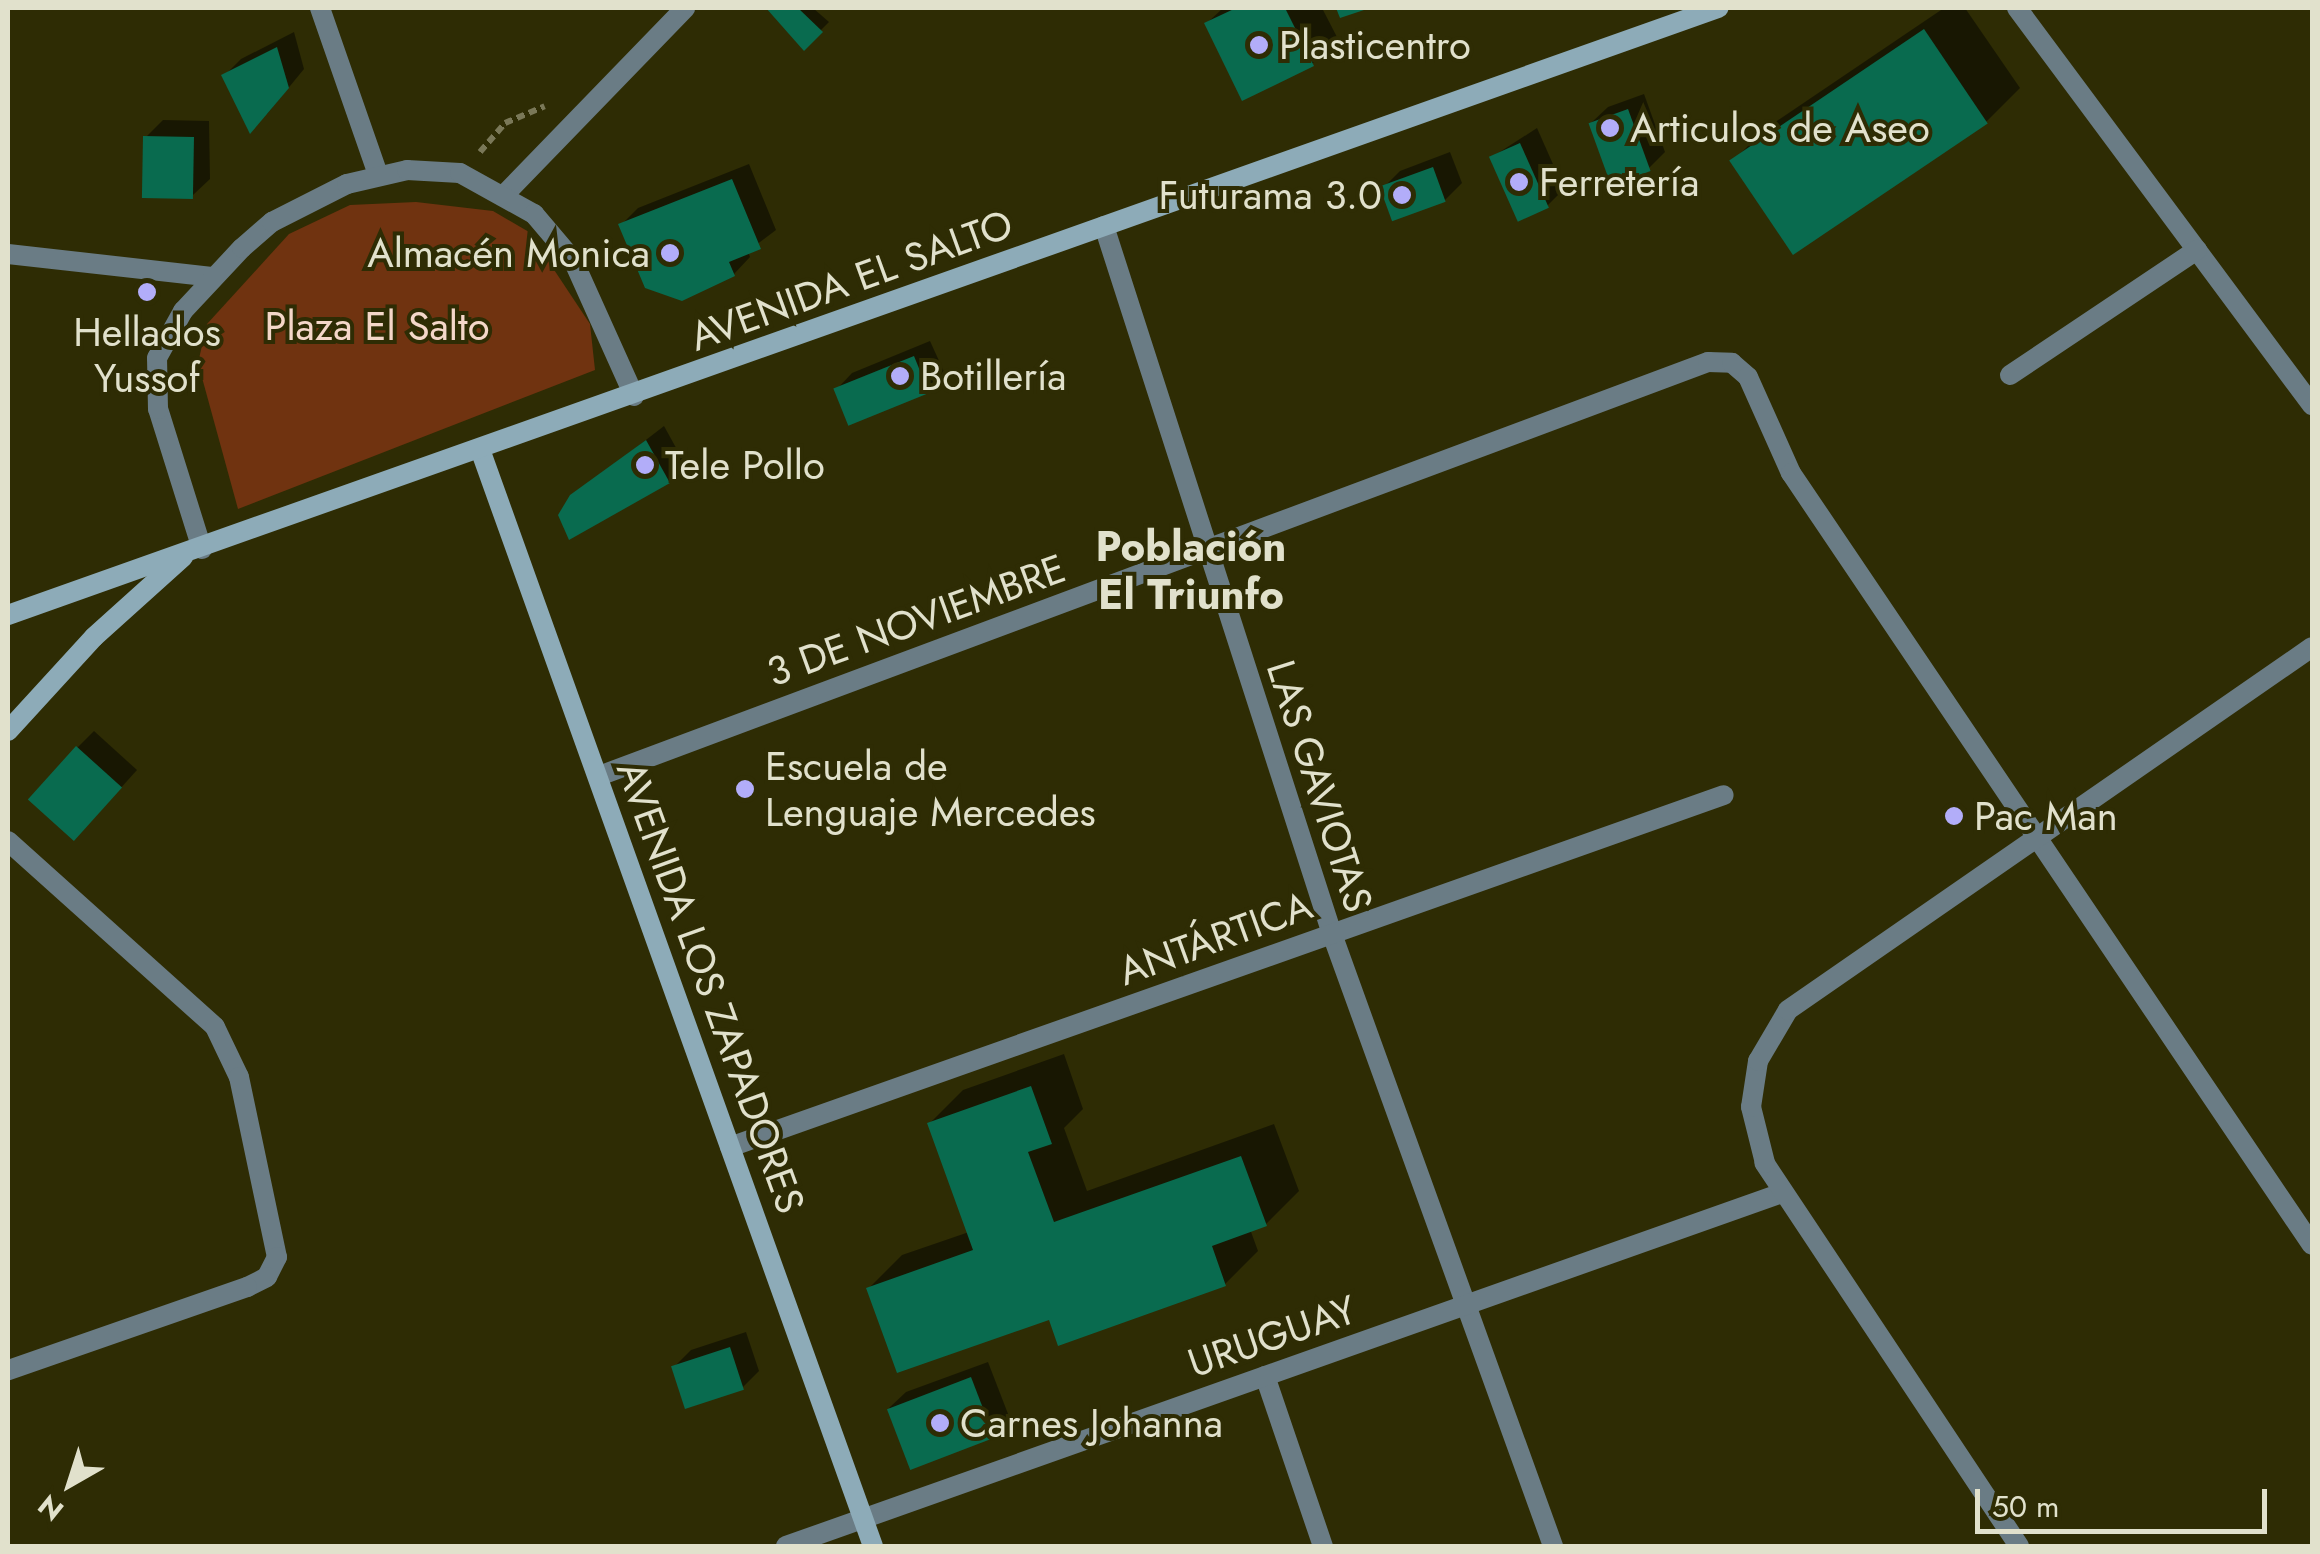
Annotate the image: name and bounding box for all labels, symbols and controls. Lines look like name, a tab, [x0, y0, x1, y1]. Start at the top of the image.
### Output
place label: Plasticentro	[1279, 21, 1471, 69]
marker: Plasticentro	[1248, 34, 1270, 56]
place label: Articulos de Aseo	[1630, 104, 1930, 152]
marker: Articulos de Aseo	[1599, 117, 1621, 139]
place label: Ferretería	[1539, 158, 1699, 206]
place label: Futurama 3.0	[1159, 171, 1382, 219]
marker: Ferretería	[1508, 171, 1530, 193]
marker: Futurama 3.0	[1391, 184, 1413, 206]
street label: AVENIDA EL SALTO	[683, 199, 1019, 361]
place label: Almacén Monica	[367, 229, 650, 277]
marker: Almacén Monica	[659, 242, 681, 264]
marker: Hellados Yussof	[136, 281, 158, 303]
park label: Plaza El Salto	[265, 302, 489, 350]
place label: Hellados Yussof	[73, 308, 221, 402]
place label: Botillería	[920, 352, 1067, 400]
marker: Botillería	[889, 365, 911, 387]
place label: Tele Pollo	[665, 441, 825, 489]
marker: Tele Pollo	[634, 454, 656, 476]
district label: Población El Triunfo	[1096, 522, 1286, 620]
street label: 3 DE NOVIEMBRE	[760, 544, 1072, 696]
street label: LAS GAVIOTAS	[1257, 654, 1383, 918]
place label: Escuela de Lenguaje Mercedes	[765, 742, 1096, 836]
street label: AVENIDA LOS ZAPADORES	[607, 755, 815, 1219]
marker: Escuela de Lenguaje Mercedes	[734, 778, 756, 800]
place label: Pac Man	[1974, 792, 2118, 840]
marker: Pac Man	[1943, 805, 1965, 827]
street label: ANTÁRTICA	[1112, 881, 1318, 995]
street label: URUGUAY	[1182, 1285, 1362, 1387]
place label: Carnes Johanna	[960, 1399, 1223, 1447]
marker: Carnes Johanna	[929, 1412, 951, 1434]
north arrow	[20, 1434, 120, 1534]
scale bar	[1980, 1469, 2272, 1531]
text: N	[29, 1485, 72, 1531]
text: 50 m	[1992, 1485, 2059, 1528]

